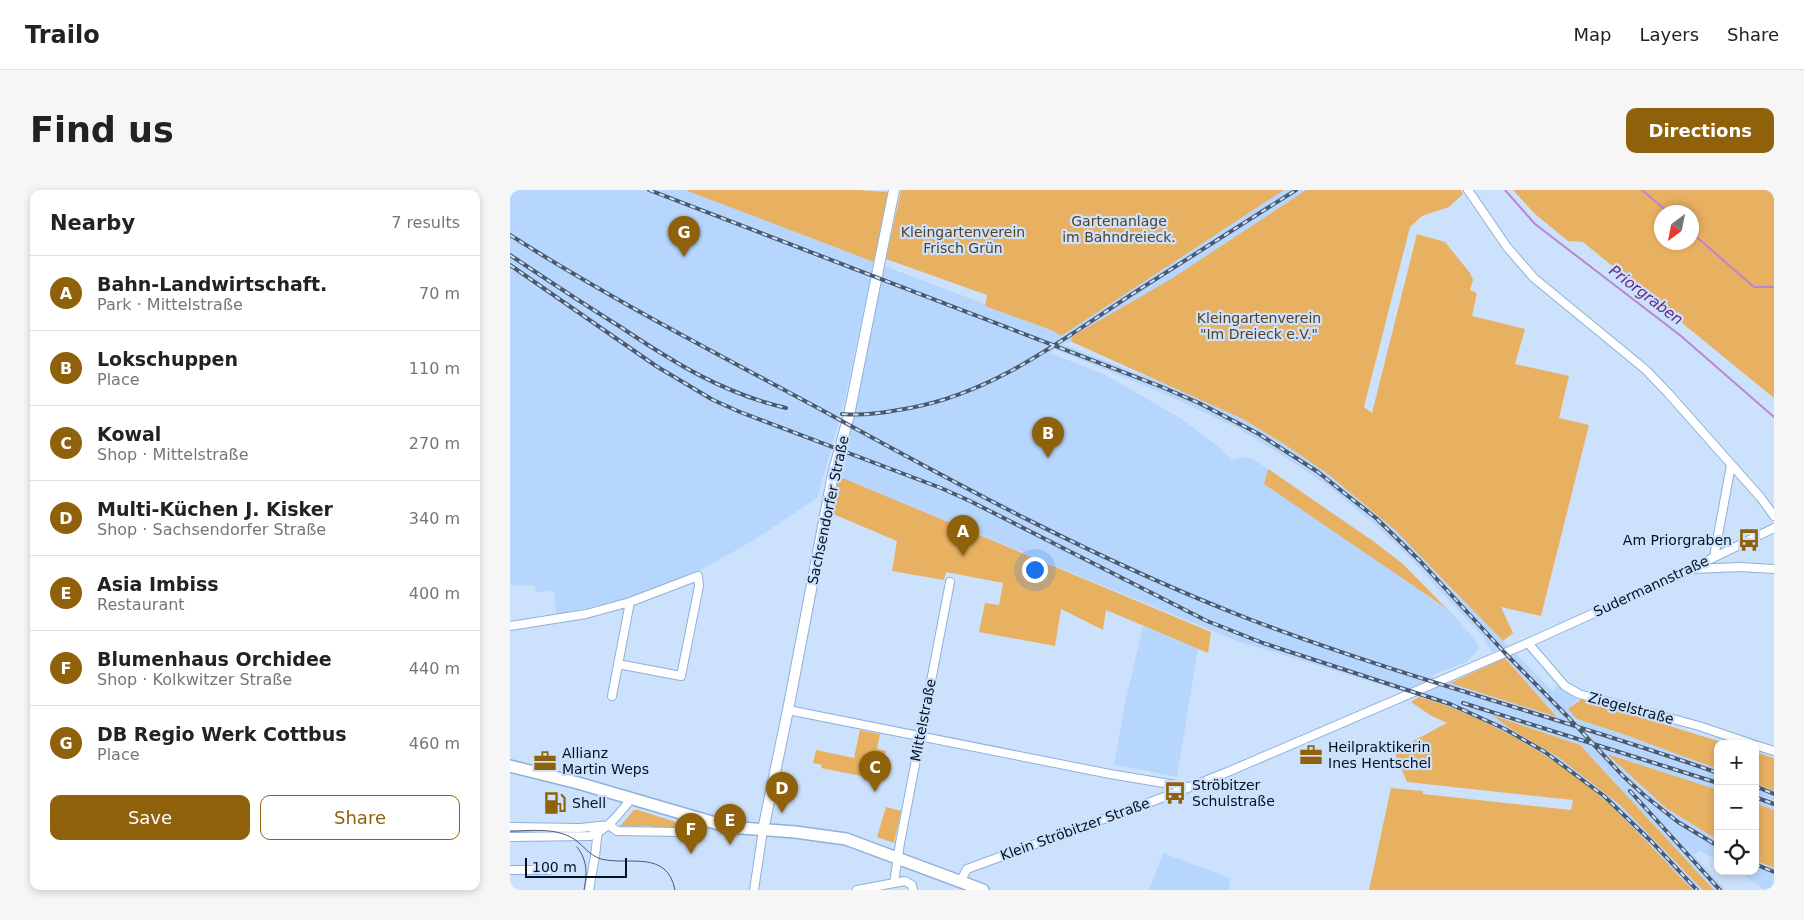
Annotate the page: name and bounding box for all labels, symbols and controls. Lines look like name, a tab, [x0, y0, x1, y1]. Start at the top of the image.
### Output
text: Trailo	[25, 21, 100, 49]
text: Map	[1573, 24, 1611, 45]
text: Layers	[1639, 24, 1699, 45]
text: Share	[1727, 24, 1779, 45]
button: Directions	[1626, 108, 1774, 153]
text: Find us	[30, 110, 174, 150]
north arrow	[1654, 205, 1699, 250]
text: Nearby	[50, 211, 135, 235]
text: 7 results	[391, 213, 460, 232]
park label: Gartenanlage im Bahndreieck.	[1062, 213, 1176, 245]
pin: G	[668, 216, 700, 257]
park label: Kleingartenverein Frisch Grün	[901, 224, 1025, 256]
water label: Priorgraben	[1605, 261, 1687, 329]
text: Bahn-Landwirtschaft.	[97, 273, 327, 295]
text: A	[60, 284, 72, 303]
text: 70 m	[419, 284, 460, 303]
text: Park · Mittelstraße	[97, 295, 243, 314]
park label: Kleingartenverein "Im Dreieck e.V."	[1197, 310, 1321, 342]
text: Lokschuppen	[97, 348, 238, 370]
text: B	[60, 359, 72, 378]
text: 110 m	[409, 359, 460, 378]
text: Place	[97, 370, 140, 389]
pin: B	[1032, 417, 1064, 458]
text: Kowal	[97, 423, 161, 445]
text: C	[60, 434, 72, 453]
text: 270 m	[409, 434, 460, 453]
street label: Sachsendorfer Straße	[804, 434, 852, 586]
text: Shop · Mittelstraße	[97, 445, 249, 464]
text: Multi-Küchen J. Kisker	[97, 498, 333, 520]
text: D	[59, 509, 73, 528]
text: 340 m	[409, 509, 460, 528]
pin: A	[947, 515, 979, 556]
text: Shop · Sachsendorfer Straße	[97, 520, 326, 539]
bus stop icon: Am Priorgraben	[1736, 527, 1762, 553]
place label: Am Priorgraben	[1623, 532, 1732, 548]
street label: Sudermannstraße	[1591, 552, 1711, 620]
your location	[1022, 557, 1048, 583]
text: Asia Imbiss	[97, 573, 219, 595]
text: E	[61, 584, 71, 603]
text: 400 m	[409, 584, 460, 603]
text: Restaurant	[97, 595, 185, 614]
text: Blumenhaus Orchidee	[97, 648, 332, 670]
text: F	[61, 659, 71, 678]
text: 440 m	[409, 659, 460, 678]
text: Shop · Kolkwitzer Straße	[97, 670, 292, 689]
street label: Mittelstraße	[907, 677, 939, 763]
street label: Ziegelstraße	[1586, 689, 1676, 727]
text: DB Regio Werk Cottbus	[97, 723, 347, 745]
text: G	[59, 734, 73, 753]
text: 460 m	[409, 734, 460, 753]
place label: Heilpraktikerin Ines Hentschel	[1328, 739, 1431, 771]
map controls	[1714, 740, 1759, 875]
button: +	[1714, 740, 1759, 785]
office icon: Heilpraktikerin Ines Hentschel	[1298, 742, 1324, 768]
text: Place	[97, 745, 140, 764]
place label: Allianz Martin Weps	[562, 745, 649, 777]
office icon: Allianz Martin Weps	[532, 748, 558, 774]
pin: C	[859, 751, 891, 792]
pin: D	[766, 772, 798, 813]
place label: Ströbitzer Schulstraße	[1192, 777, 1275, 809]
bus stop icon: Ströbitzer Schulstraße	[1162, 780, 1188, 806]
button: −	[1714, 785, 1759, 830]
fuel station icon: Shell	[542, 790, 568, 816]
street label: Klein Ströbitzer Straße	[998, 794, 1152, 864]
button: Save	[50, 795, 250, 840]
button: Share	[260, 795, 460, 840]
place label: Shell	[572, 795, 606, 811]
pin: E	[714, 804, 746, 845]
pin: F	[675, 813, 707, 854]
button: locate	[1714, 830, 1759, 875]
scale bar	[525, 855, 628, 878]
text: 100 m	[532, 859, 577, 875]

